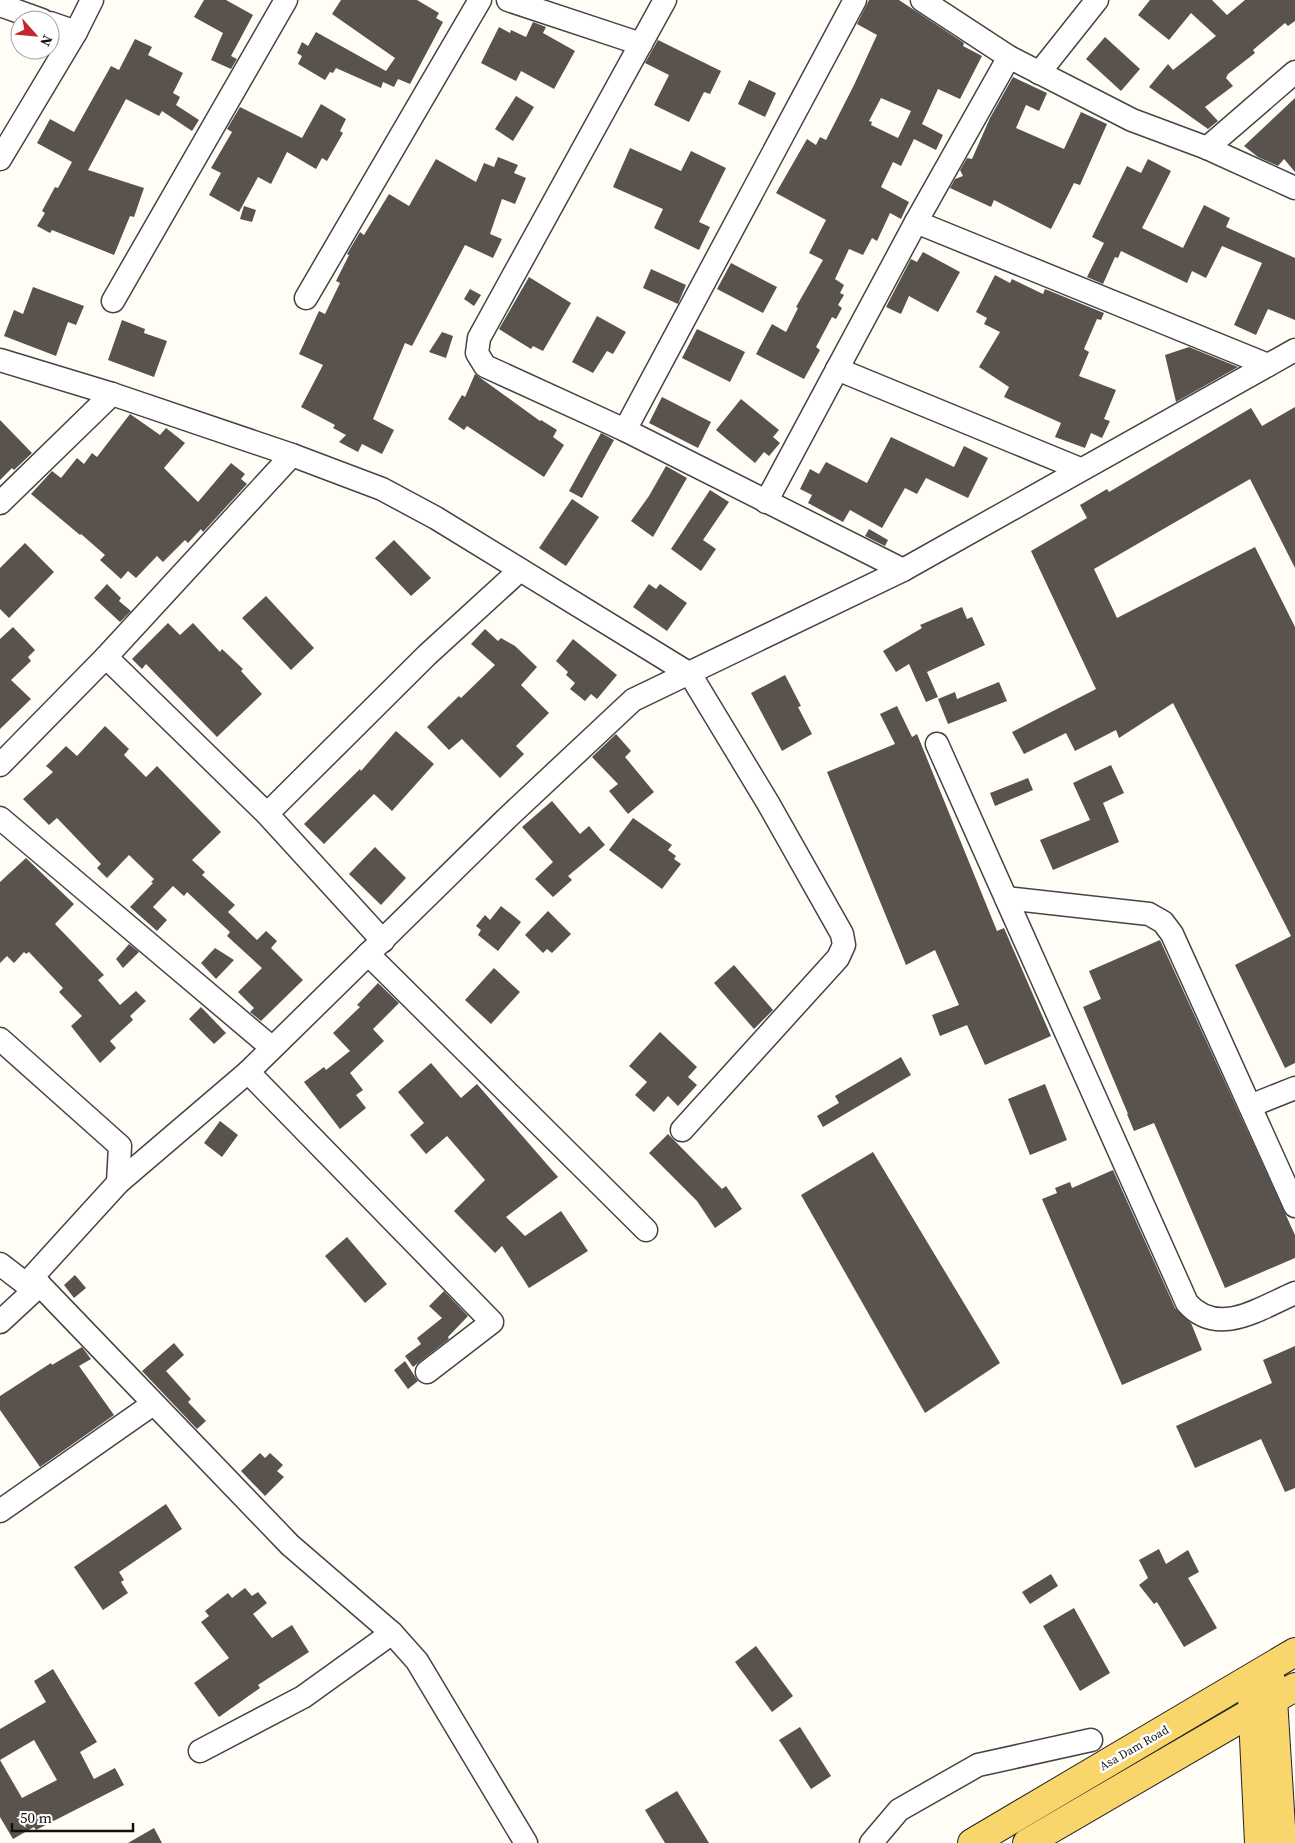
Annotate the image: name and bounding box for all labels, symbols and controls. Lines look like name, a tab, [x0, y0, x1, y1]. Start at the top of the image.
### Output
north arrow	[10, 10, 60, 60]
text: N	[35, 32, 58, 50]
street label: Asa Dam Road	[1096, 1722, 1172, 1774]
scale bar	[12, 1800, 134, 1832]
text: 50 m	[20, 1807, 52, 1828]

